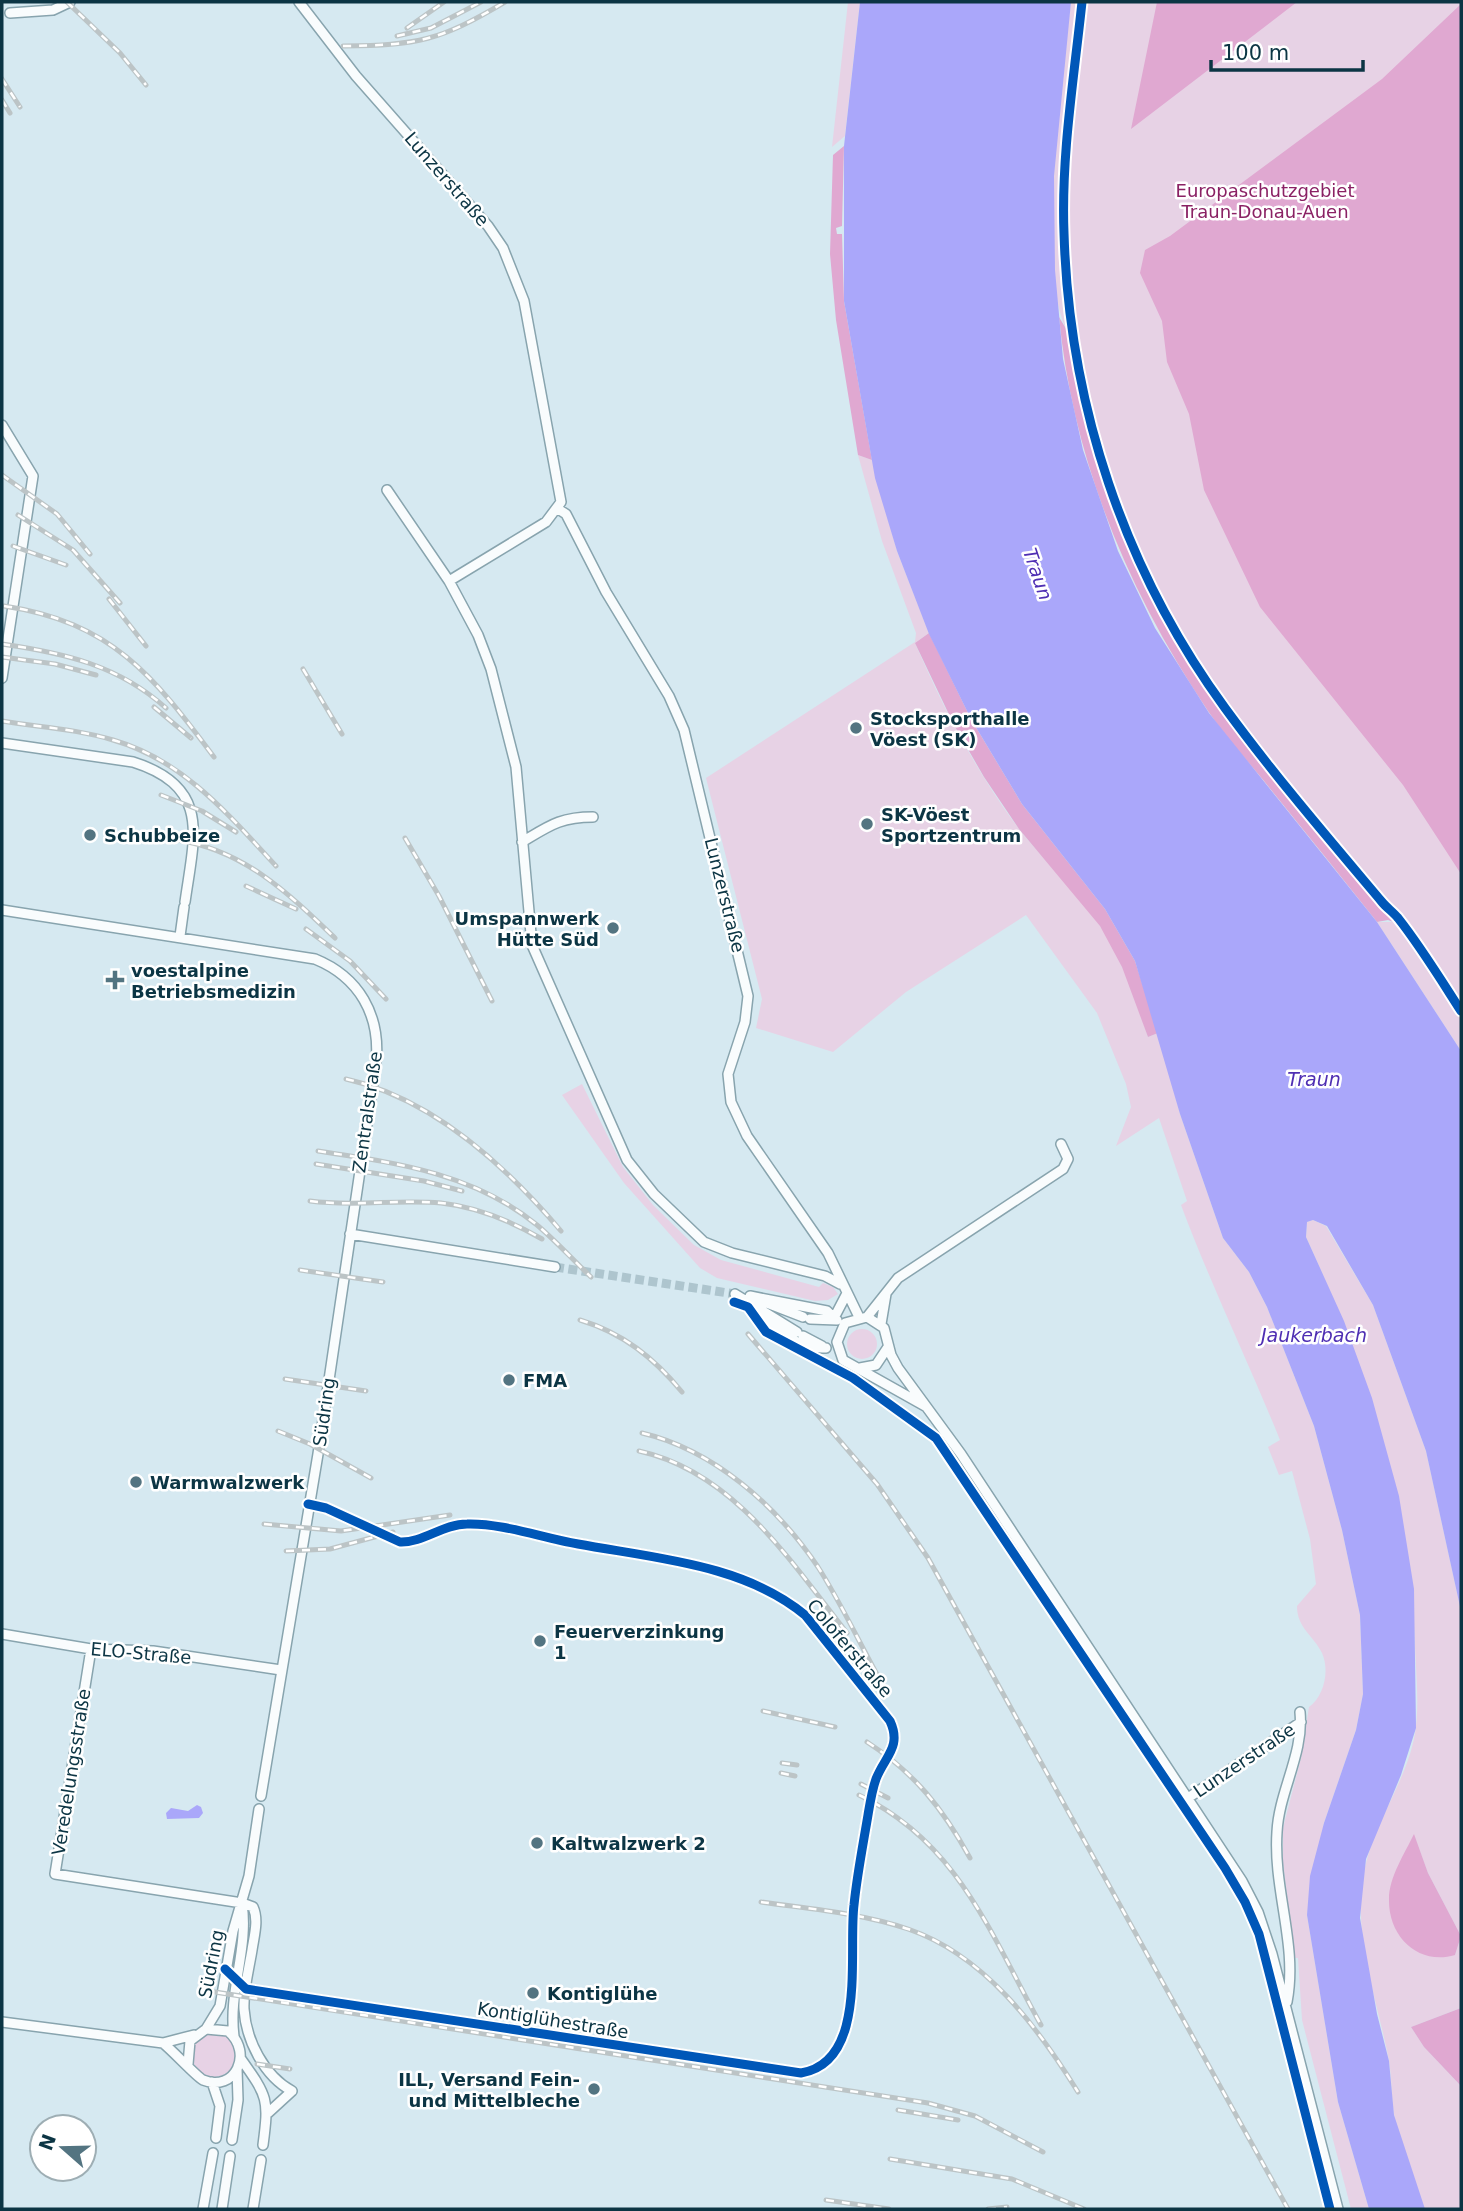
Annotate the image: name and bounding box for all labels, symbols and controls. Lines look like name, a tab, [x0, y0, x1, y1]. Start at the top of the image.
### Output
scale bar	[1211, 28, 1363, 72]
text: 100 m	[1222, 41, 1289, 65]
street label: Lunzerstraße	[400, 128, 494, 230]
park label: Europaschutzgebiet Traun-Donau-Auen	[1176, 180, 1354, 222]
water label: Traun	[1019, 545, 1057, 603]
place label: Stocksporthalle Vöest (SK)	[870, 708, 1030, 750]
marker: Stocksporthalle Vöest (SK)	[848, 720, 864, 736]
place label: SK-Vöest Sportzentrum	[881, 804, 1021, 846]
marker: SK-Vöest Sportzentrum	[859, 816, 875, 832]
place label: Schubbeize	[104, 825, 220, 846]
marker: Schubbeize	[82, 827, 98, 843]
street label: Lunzerstraße	[701, 835, 749, 955]
place label: Umspannwerk Hütte Süd	[455, 908, 600, 950]
marker: Umspannwerk Hütte Süd	[605, 920, 621, 936]
place label: voestalpine Betriebsmedizin	[131, 960, 296, 1002]
marker: voestalpine Betriebsmedizin	[105, 970, 125, 990]
street label: Zentralstraße	[348, 1050, 386, 1174]
water label: Traun	[1287, 1068, 1341, 1090]
water label: Jaukerbach	[1257, 1324, 1367, 1346]
place label: FMA	[523, 1370, 567, 1391]
marker: FMA	[501, 1372, 517, 1388]
street label: Südring	[309, 1376, 339, 1448]
place label: Warmwalzwerk	[150, 1472, 305, 1493]
marker: Warmwalzwerk	[128, 1474, 144, 1490]
street label: Coloferstraße	[803, 1595, 897, 1701]
place label: Feuerverzinkung 1	[554, 1621, 724, 1663]
marker: Feuerverzinkung 1	[532, 1633, 548, 1649]
street label: ELO-Straße	[90, 1638, 192, 1668]
street label: Veredelungsstraße	[47, 1687, 95, 1857]
street label: Lunzerstraße	[1189, 1718, 1299, 1802]
place label: Kaltwalzwerk 2	[551, 1833, 706, 1854]
marker: Kaltwalzwerk 2	[529, 1835, 545, 1851]
street label: Südring	[194, 1928, 228, 2000]
place label: Kontiglühe	[547, 1983, 657, 2004]
marker: Kontiglühe	[525, 1985, 541, 2001]
street label: Kontiglühestraße	[476, 1998, 630, 2042]
place label: ILL, Versand Fein- und Mittelbleche	[398, 2069, 580, 2111]
marker: ILL, Versand Fein- und Mittelbleche	[586, 2081, 602, 2097]
north arrow	[28, 2113, 98, 2183]
text: N	[34, 2131, 60, 2153]

